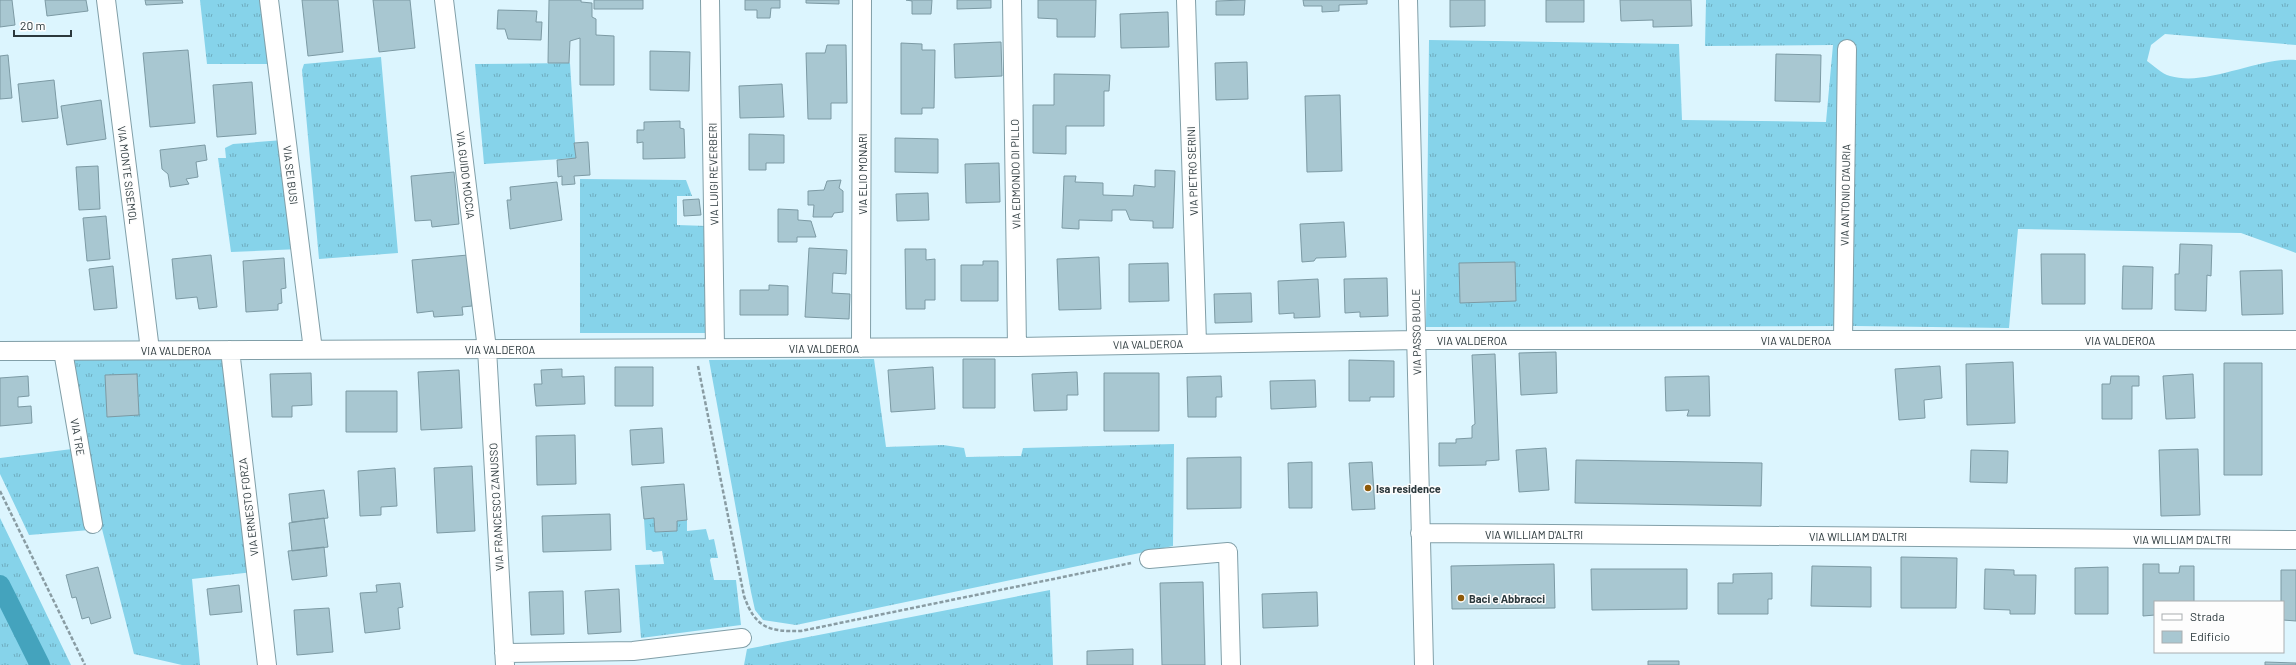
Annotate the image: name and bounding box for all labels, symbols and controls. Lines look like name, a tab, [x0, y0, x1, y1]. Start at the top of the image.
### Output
scale bar	[14, 12, 71, 38]
text: 20 m	[20, 18, 46, 32]
street label: VIA EDMONDO DI PILLO	[1008, 119, 1022, 229]
street label: VIA LUIGI REVERBERI	[706, 123, 720, 225]
street label: VIA MONTE SISEMOL	[116, 125, 140, 225]
street label: VIA PIETRO SERINI	[1184, 126, 1200, 216]
street label: VIA GUIDO MOCCIA	[454, 130, 478, 220]
street label: VIA ELIO MONARI	[856, 133, 869, 215]
street label: VIA ANTONIO D'AURIA	[1838, 144, 1852, 246]
street label: VIA SEI BUSI	[281, 145, 301, 205]
street label: VIA PASSO BUOLE	[1409, 288, 1423, 375]
street label: VIA VALDEROA	[1437, 334, 1507, 347]
street label: VIA VALDEROA	[1761, 334, 1831, 347]
street label: VIA VALDEROA	[2085, 334, 2155, 347]
street label: VIA VALDEROA	[1113, 337, 1184, 351]
street label: VIA VALDEROA	[789, 342, 859, 355]
street label: VIA VALDEROA	[465, 343, 535, 356]
street label: VIA VALDEROA	[141, 344, 211, 357]
street label: VIA TRE	[68, 417, 88, 457]
street label: VIA FRANCESCO ZANUSSO	[486, 443, 506, 571]
street label: VIA ERNESTO FORZA	[235, 457, 260, 557]
place label: Isa residence	[1376, 482, 1441, 495]
marker: Isa residence	[1363, 483, 1373, 493]
street label: VIA WILLIAM D'ALTRI	[1485, 528, 1583, 541]
street label: VIA WILLIAM D'ALTRI	[1809, 530, 1907, 543]
street label: VIA WILLIAM D'ALTRI	[2133, 533, 2231, 546]
place label: Baci e Abbracci	[1469, 592, 1545, 605]
marker: Baci e Abbracci	[1456, 593, 1466, 603]
legend	[2154, 601, 2284, 653]
text: Strada	[2190, 609, 2225, 623]
text: Edificio	[2190, 629, 2230, 643]

